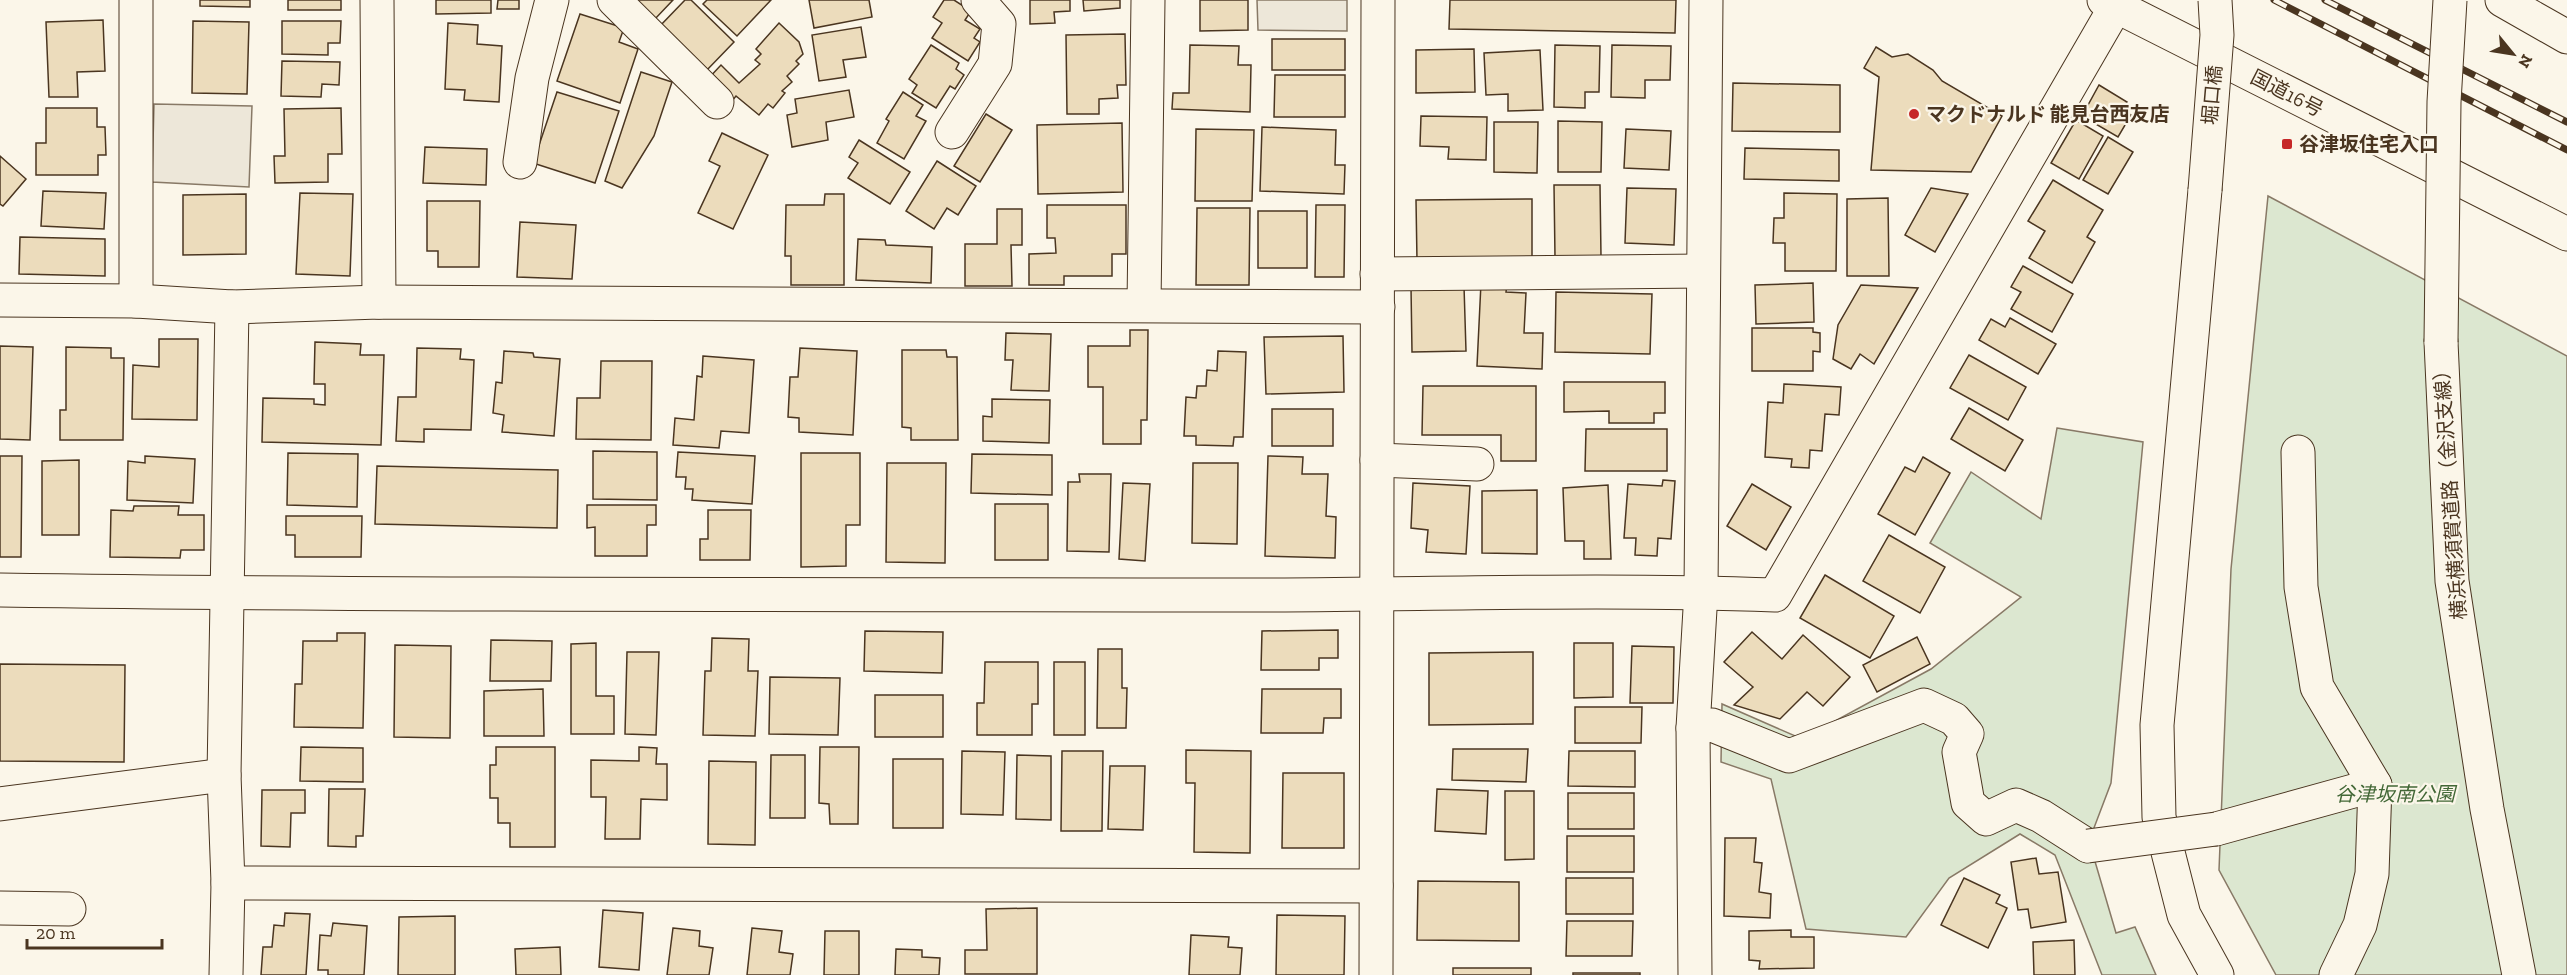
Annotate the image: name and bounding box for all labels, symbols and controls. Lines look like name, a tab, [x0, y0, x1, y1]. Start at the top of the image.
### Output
north arrow	[2483, 24, 2543, 84]
text: N	[2514, 51, 2537, 71]
street label: 堀口橋	[2197, 64, 2227, 126]
street label: 国道16号	[2247, 65, 2327, 121]
place label: マクドナルド 能見台西友店	[1926, 102, 2170, 126]
marker: マクドナルド 能見台西友店	[1907, 107, 1921, 121]
place label: 谷津坂住宅入口	[2299, 132, 2439, 156]
marker: 谷津坂住宅入口	[2280, 137, 2294, 151]
street label: 横浜横須賀道路（金沢支線）	[2429, 359, 2471, 621]
park label: 谷津坂南公園	[2335, 782, 2458, 806]
scale bar	[27, 912, 162, 950]
text: 20 m	[36, 922, 76, 944]

